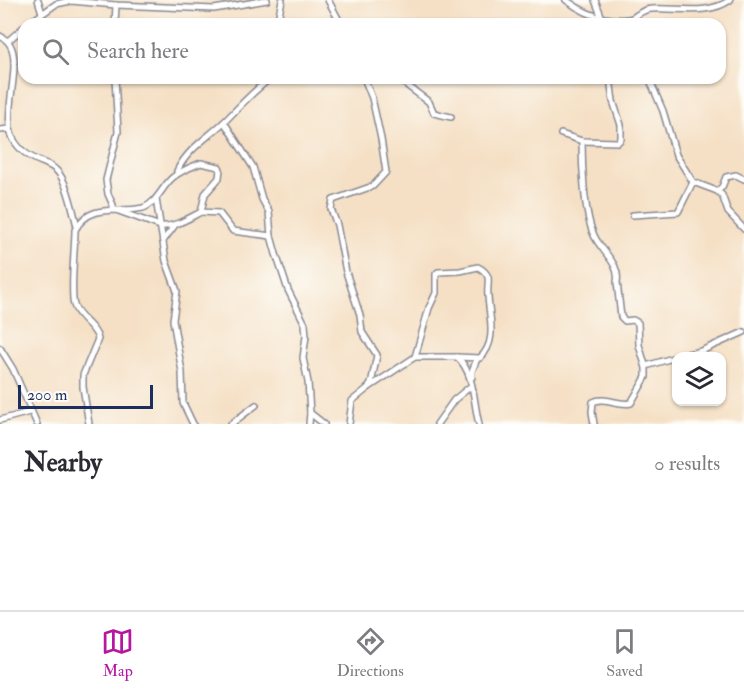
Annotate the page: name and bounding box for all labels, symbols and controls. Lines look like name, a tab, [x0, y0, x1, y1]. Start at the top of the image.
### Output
search box	[18, 18, 726, 84]
icon: search	[39, 35, 72, 68]
text: Search here	[87, 37, 189, 65]
map controls	[672, 352, 726, 406]
button: layers	[672, 352, 726, 406]
scale bar	[18, 382, 153, 410]
text: 200 m	[27, 385, 67, 405]
text: Nearby	[24, 447, 102, 479]
text: 0 results	[654, 451, 720, 476]
tab: Map	[101, 625, 134, 681]
tab: Directions	[337, 625, 404, 681]
tab: Saved	[606, 625, 643, 681]

